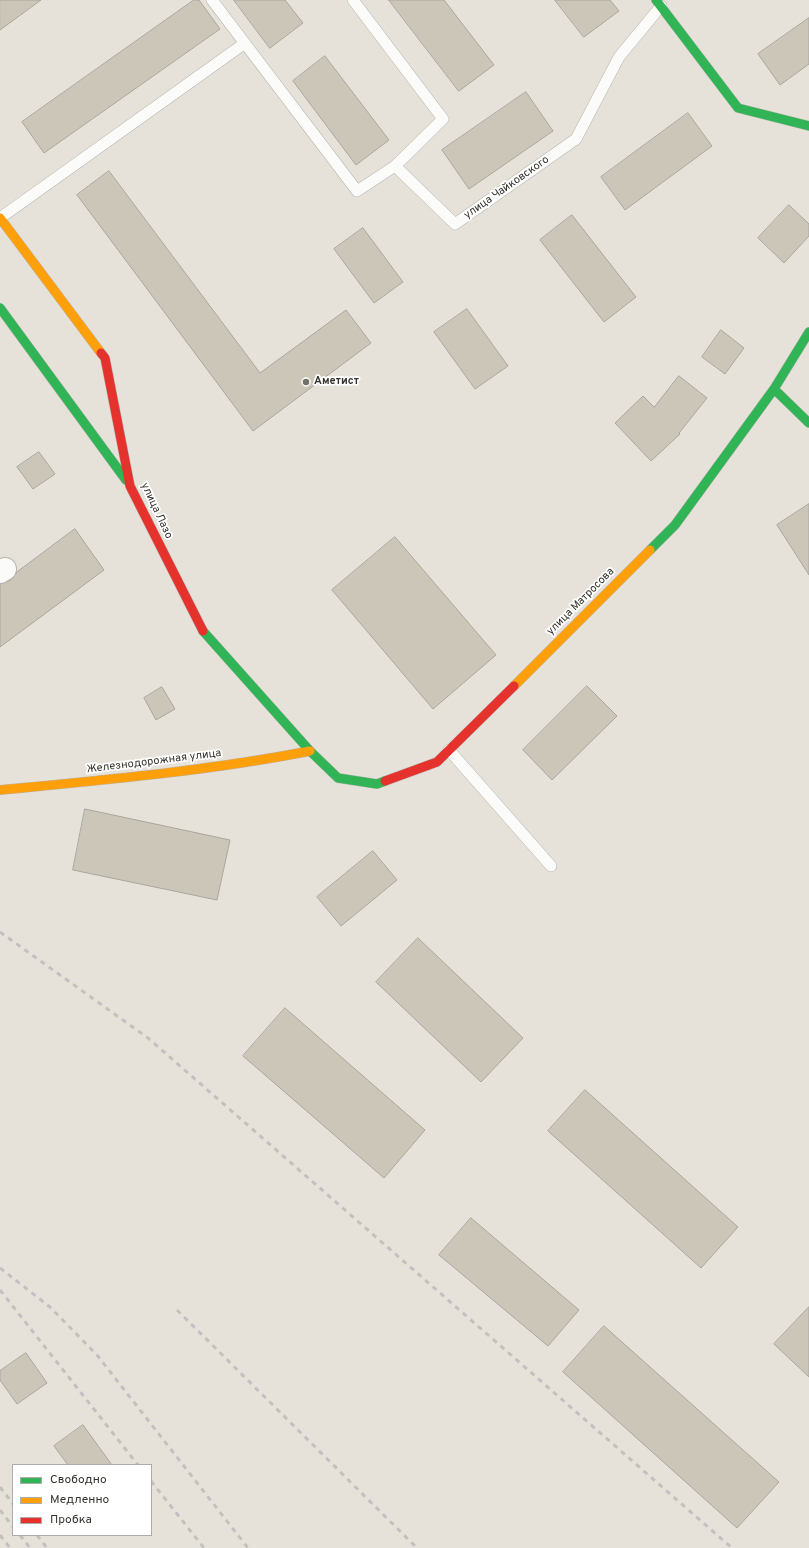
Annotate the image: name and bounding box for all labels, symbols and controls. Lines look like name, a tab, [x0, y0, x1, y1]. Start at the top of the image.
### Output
street label: улица Чайковского	[462, 154, 552, 222]
place label: Аметист	[314, 375, 359, 389]
marker: Аметист	[301, 377, 311, 387]
street label: улица Лазо	[137, 481, 175, 541]
street label: улица Матросова	[545, 566, 617, 638]
street label: Железнодорожная улица	[86, 747, 222, 777]
legend	[12, 1464, 152, 1536]
text: Свободно	[50, 1472, 107, 1488]
text: Медленно	[50, 1492, 109, 1508]
text: Пробка	[50, 1512, 92, 1528]

